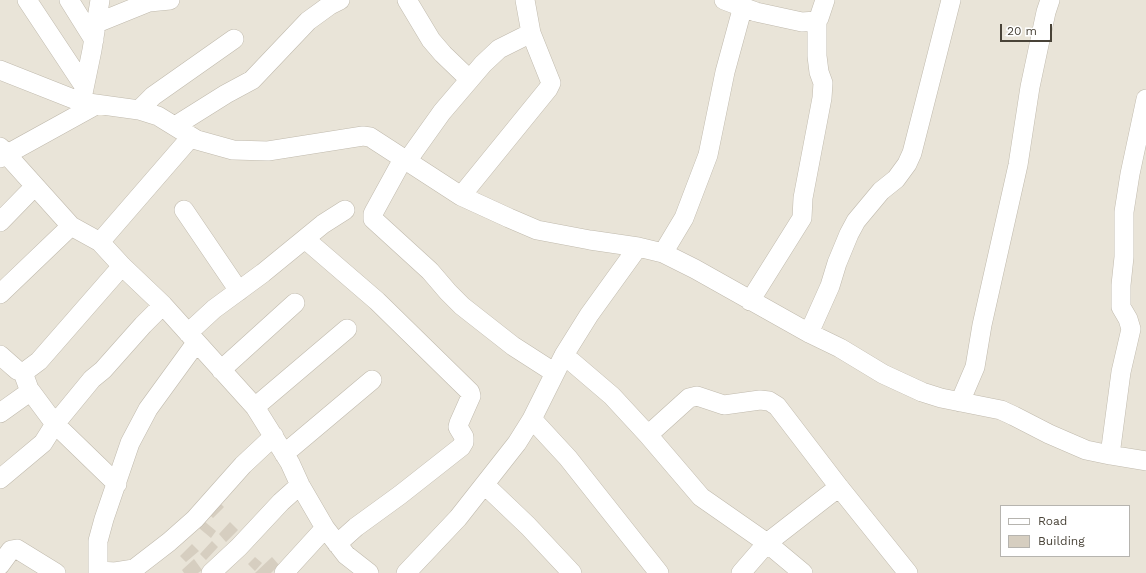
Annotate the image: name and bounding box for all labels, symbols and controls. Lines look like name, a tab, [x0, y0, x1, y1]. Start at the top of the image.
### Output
scale bar	[1002, 16, 1054, 42]
text: 20 m	[1007, 24, 1037, 38]
legend	[1000, 505, 1130, 557]
text: Road	[1038, 514, 1067, 528]
text: Building	[1038, 534, 1085, 548]

